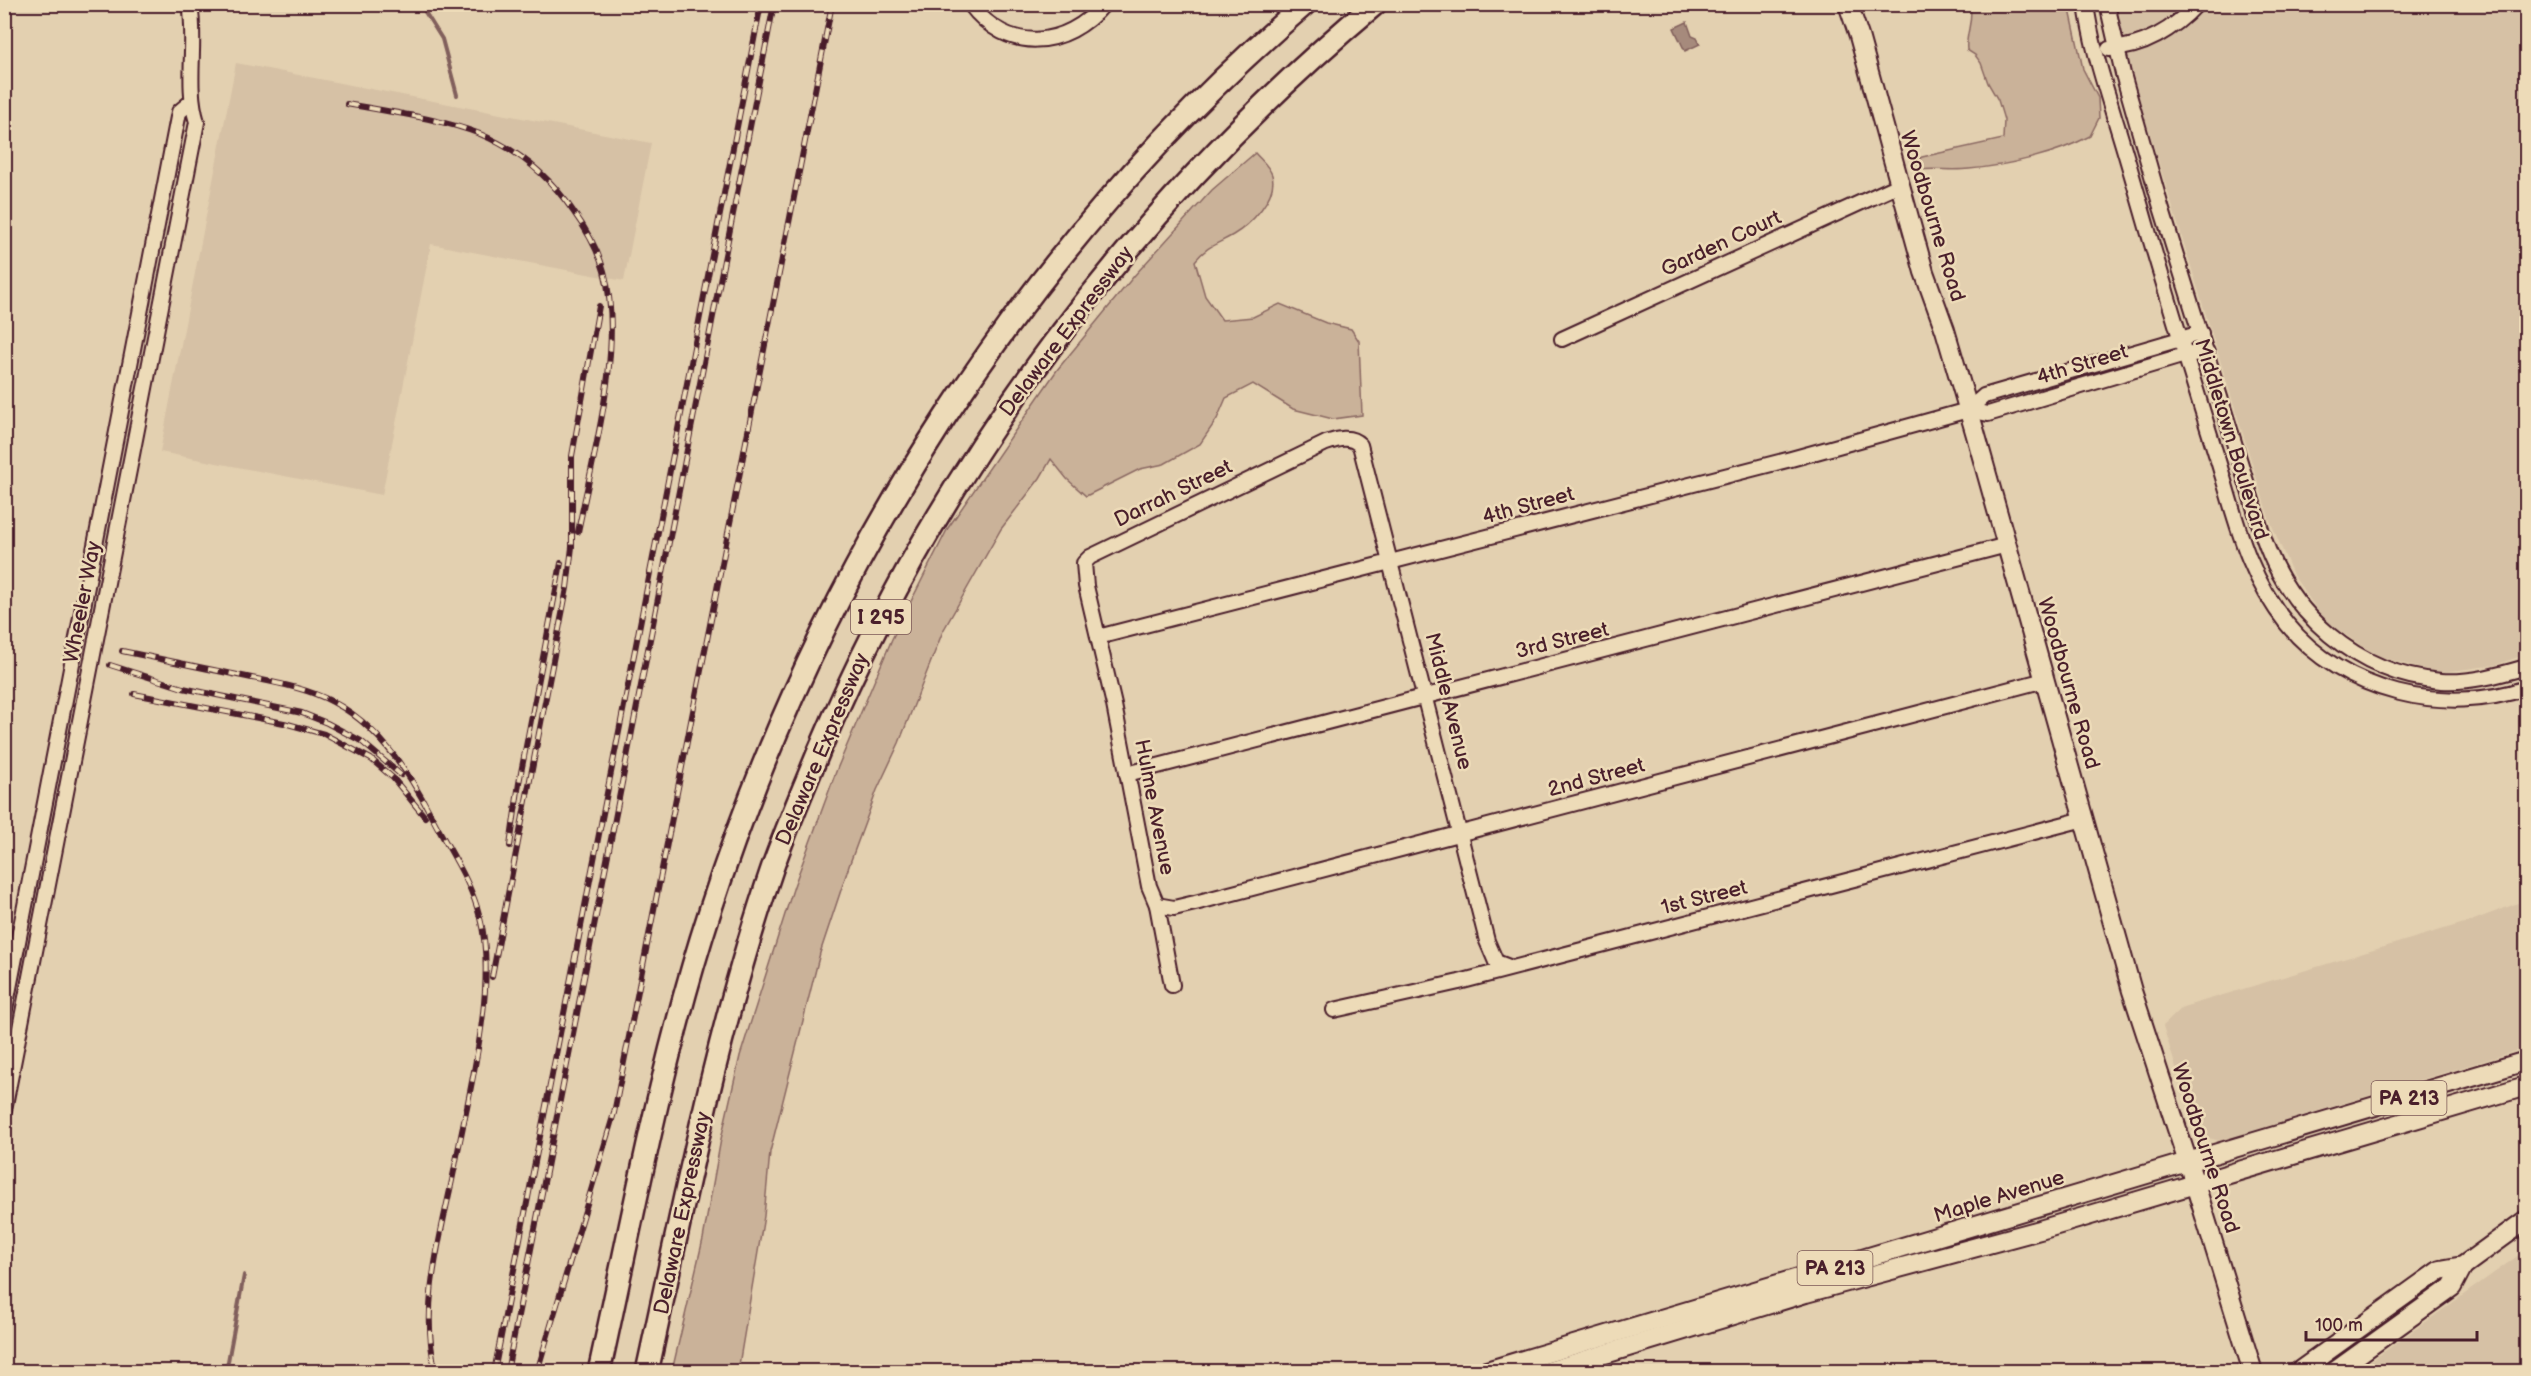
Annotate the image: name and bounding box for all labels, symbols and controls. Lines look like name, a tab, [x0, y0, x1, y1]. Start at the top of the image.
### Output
street label: Woodbourne Road	[1895, 128, 1970, 305]
street label: Garden Court	[1657, 205, 1786, 282]
street label: Delaware Expressway	[994, 241, 1139, 421]
street label: Middletown Boulevard	[2189, 336, 2274, 543]
street label: 4th Street	[2034, 339, 2131, 390]
street label: Darrah Street	[1110, 454, 1237, 533]
street label: 4th Street	[1480, 481, 1577, 530]
street label: Wheeler Way	[58, 539, 107, 665]
street label: Woodbourne Road	[2032, 594, 2105, 772]
road number: I 295	[851, 600, 911, 634]
street label: 3rd Street	[1513, 617, 1612, 664]
street label: Middle Avenue	[1419, 630, 1478, 772]
street label: Delaware Expressway	[771, 649, 875, 849]
street label: Hulme Avenue	[1129, 737, 1180, 877]
street label: 2nd Street	[1545, 752, 1648, 802]
street label: 1st Street	[1658, 875, 1750, 920]
street label: Woodbourne Road	[2166, 1060, 2245, 1236]
road number: PA 213	[2372, 1081, 2446, 1115]
street label: Delaware Expressway	[649, 1109, 716, 1317]
street label: Maple Avenue	[1931, 1165, 2068, 1228]
road number: PA 213	[1798, 1251, 1872, 1285]
scale bar	[2306, 1304, 2477, 1342]
text: 100 m	[2315, 1315, 2363, 1336]

